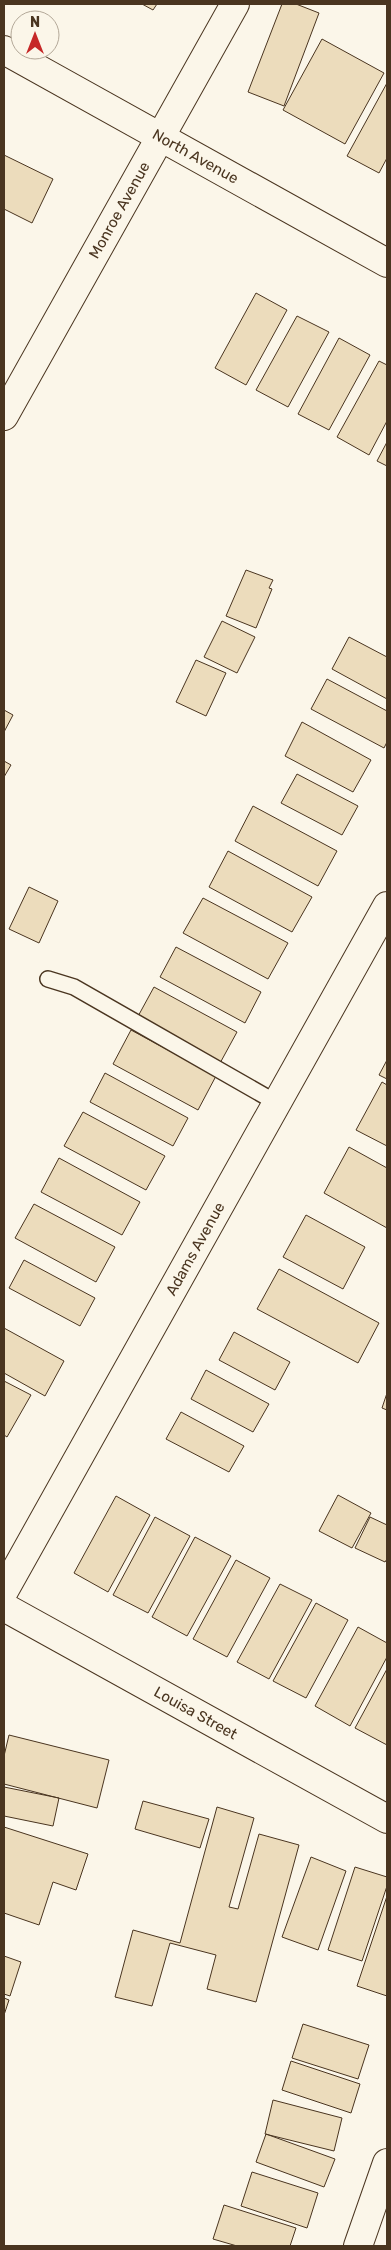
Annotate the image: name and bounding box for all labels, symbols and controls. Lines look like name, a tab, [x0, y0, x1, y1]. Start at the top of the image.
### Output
north arrow	[10, 10, 60, 60]
text: N	[30, 14, 40, 31]
street label: North Avenue	[149, 125, 242, 188]
street label: Monroe Avenue	[85, 159, 154, 262]
street label: Adams Avenue	[162, 1199, 229, 1299]
street label: Louisa Street	[151, 1683, 241, 1743]

